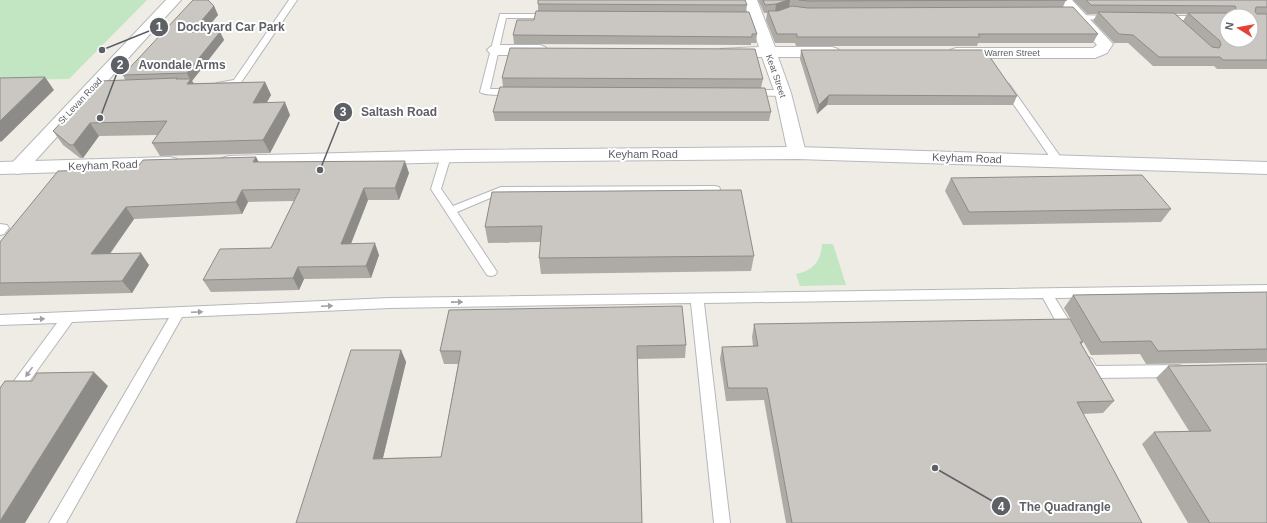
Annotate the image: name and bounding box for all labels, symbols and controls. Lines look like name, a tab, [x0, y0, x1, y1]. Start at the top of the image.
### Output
north arrow	[1219, 8, 1259, 48]
callout: Dockyard Car Park	[149, 15, 292, 39]
text: 1	[156, 20, 163, 34]
text: Dockyard Car Park	[177, 20, 285, 34]
text: N	[1223, 21, 1236, 31]
street label: Warren Street	[984, 48, 1040, 58]
callout: Avondale Arms	[110, 53, 234, 77]
street label: Keat Street	[764, 53, 788, 99]
text: 2	[117, 58, 124, 72]
text: Avondale Arms	[138, 58, 226, 72]
street label: St Levan Road	[56, 76, 104, 126]
callout: Saltash Road	[333, 100, 445, 124]
text: 3	[340, 105, 347, 119]
text: Saltash Road	[361, 105, 437, 119]
street label: Keyham Road	[608, 148, 678, 160]
street label: Keyham Road	[932, 151, 1002, 165]
street label: Keyham Road	[68, 158, 138, 172]
one-way arrow	[451, 299, 464, 305]
one-way arrow	[321, 303, 334, 309]
one-way arrow	[191, 308, 203, 315]
one-way arrow	[33, 316, 46, 322]
one-way arrow	[25, 367, 33, 377]
callout: The Quadrangle	[991, 494, 1119, 518]
text: 4	[998, 500, 1005, 514]
text: The Quadrangle	[1019, 500, 1111, 514]

